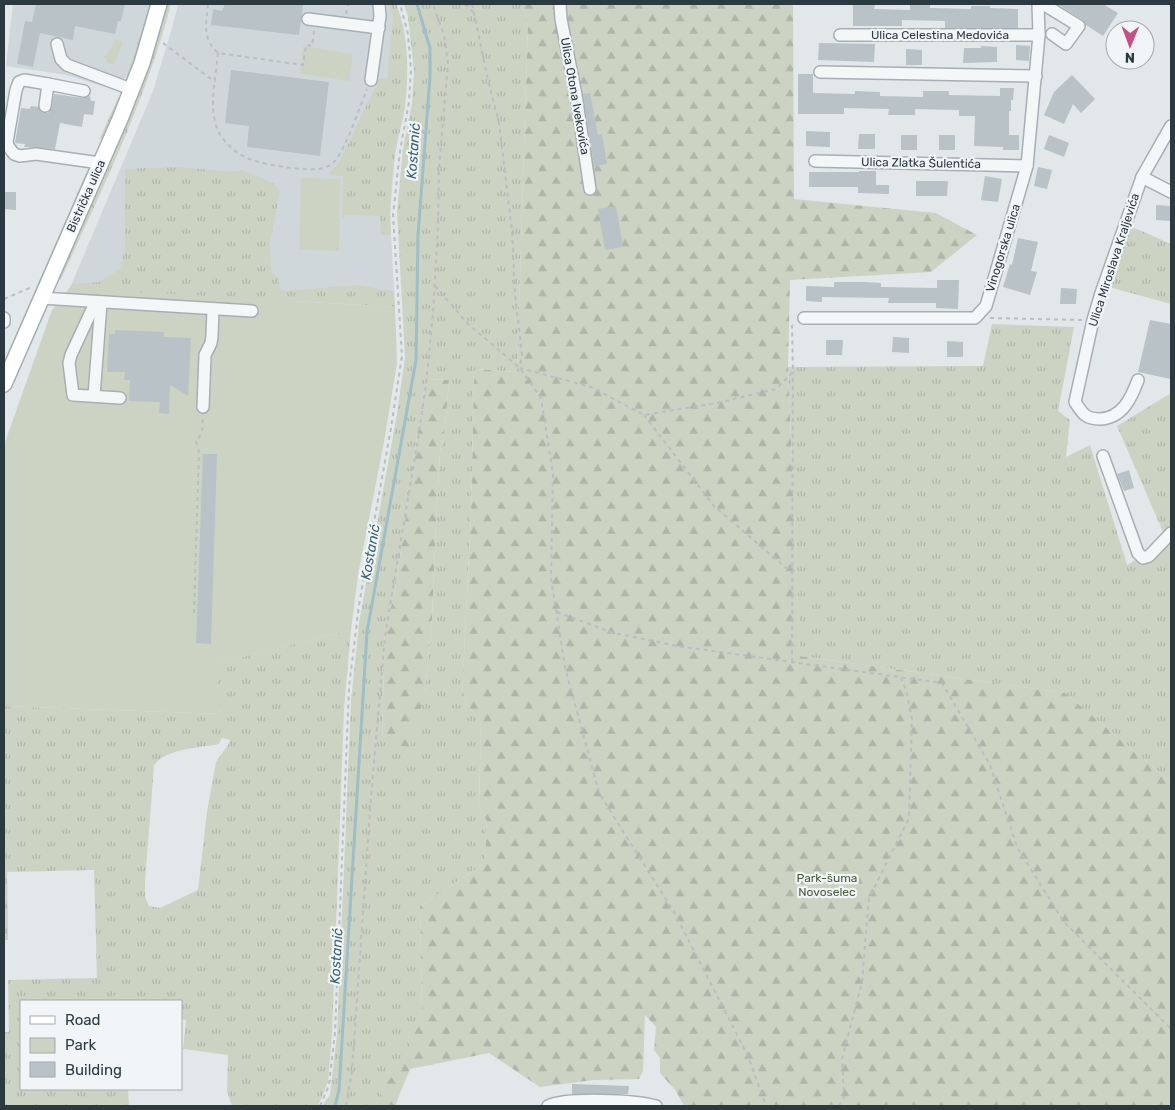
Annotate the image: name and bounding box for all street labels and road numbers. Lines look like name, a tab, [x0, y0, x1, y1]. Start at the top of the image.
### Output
street label: Ulica Celestina Medovića	[871, 28, 1009, 42]
street label: Ulica Otona Ivekovića	[558, 36, 592, 156]
street label: Ulica Zlatka Šulentića	[861, 155, 981, 171]
street label: Bistrička ulica	[64, 158, 108, 234]
street label: Ulica Miroslava Kraljevića	[1086, 192, 1142, 328]
street label: Vinogorska ulica	[983, 202, 1023, 294]

